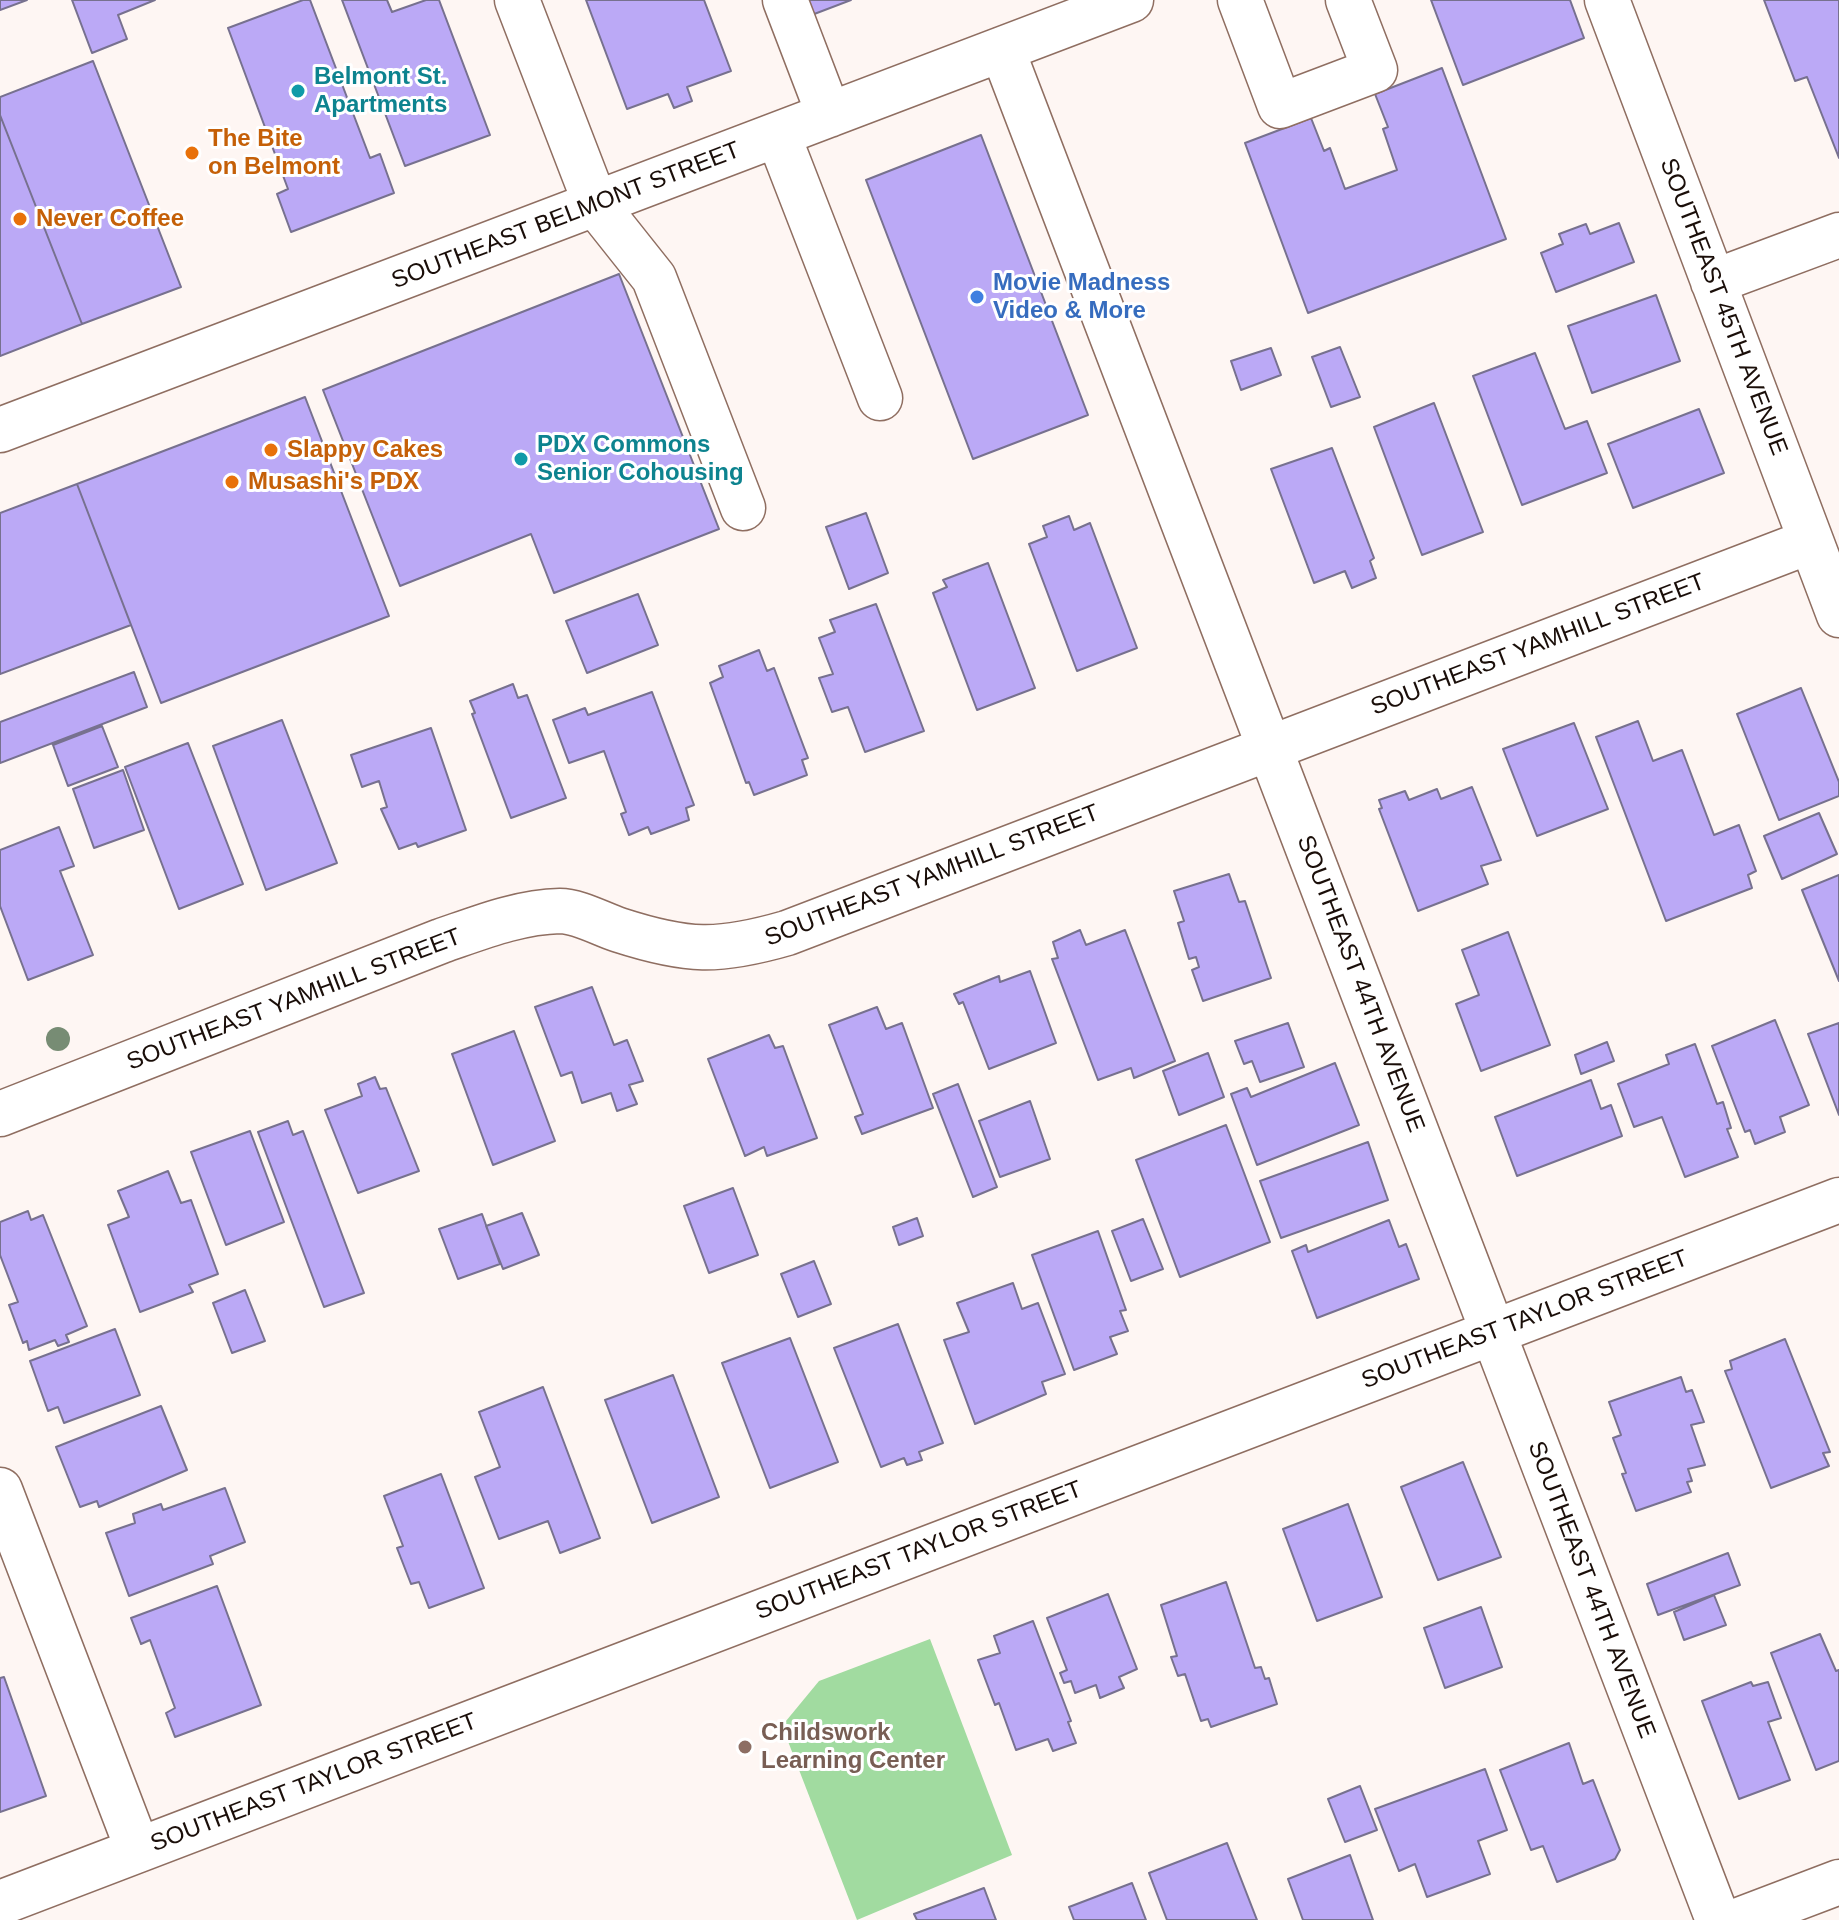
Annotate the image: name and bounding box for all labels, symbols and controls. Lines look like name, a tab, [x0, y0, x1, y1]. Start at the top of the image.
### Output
place label: Belmont St. Apartments	[314, 63, 447, 119]
marker: Belmont St. Apartments	[289, 82, 307, 100]
place label: The Bite on Belmont	[208, 125, 340, 181]
street label: SOUTHEAST BELMONT STREET	[388, 136, 744, 296]
marker: The Bite on Belmont	[183, 144, 201, 162]
street label: SOUTHEAST 45TH AVENUE	[1653, 155, 1793, 459]
place label: Never Coffee	[36, 205, 184, 233]
marker: Never Coffee	[11, 210, 29, 228]
place label: Movie Madness Video & More	[993, 269, 1170, 325]
marker: Movie Madness Video & More	[968, 288, 986, 306]
place label: PDX Commons Senior Cohousing	[537, 431, 744, 487]
place label: Slappy Cakes	[287, 436, 443, 464]
marker: Slappy Cakes	[262, 441, 280, 459]
marker: PDX Commons Senior Cohousing	[512, 450, 530, 468]
place label: Musashi's PDX	[248, 468, 419, 496]
marker: Musashi's PDX	[223, 473, 241, 491]
street label: SOUTHEAST YAMHILL STREET	[1367, 568, 1709, 722]
street label: SOUTHEAST YAMHILL STREET	[761, 799, 1103, 953]
street label: SOUTHEAST 44TH AVENUE	[1290, 832, 1430, 1136]
street label: SOUTHEAST YAMHILL STREET	[123, 923, 465, 1077]
street label: SOUTHEAST TAYLOR STREET	[1358, 1244, 1692, 1396]
street label: SOUTHEAST 44TH AVENUE	[1521, 1438, 1661, 1742]
street label: SOUTHEAST TAYLOR STREET	[752, 1475, 1086, 1627]
street label: SOUTHEAST TAYLOR STREET	[147, 1707, 481, 1859]
place label: Childswork Learning Center	[761, 1719, 945, 1775]
marker: Childswork Learning Center	[736, 1738, 754, 1756]

